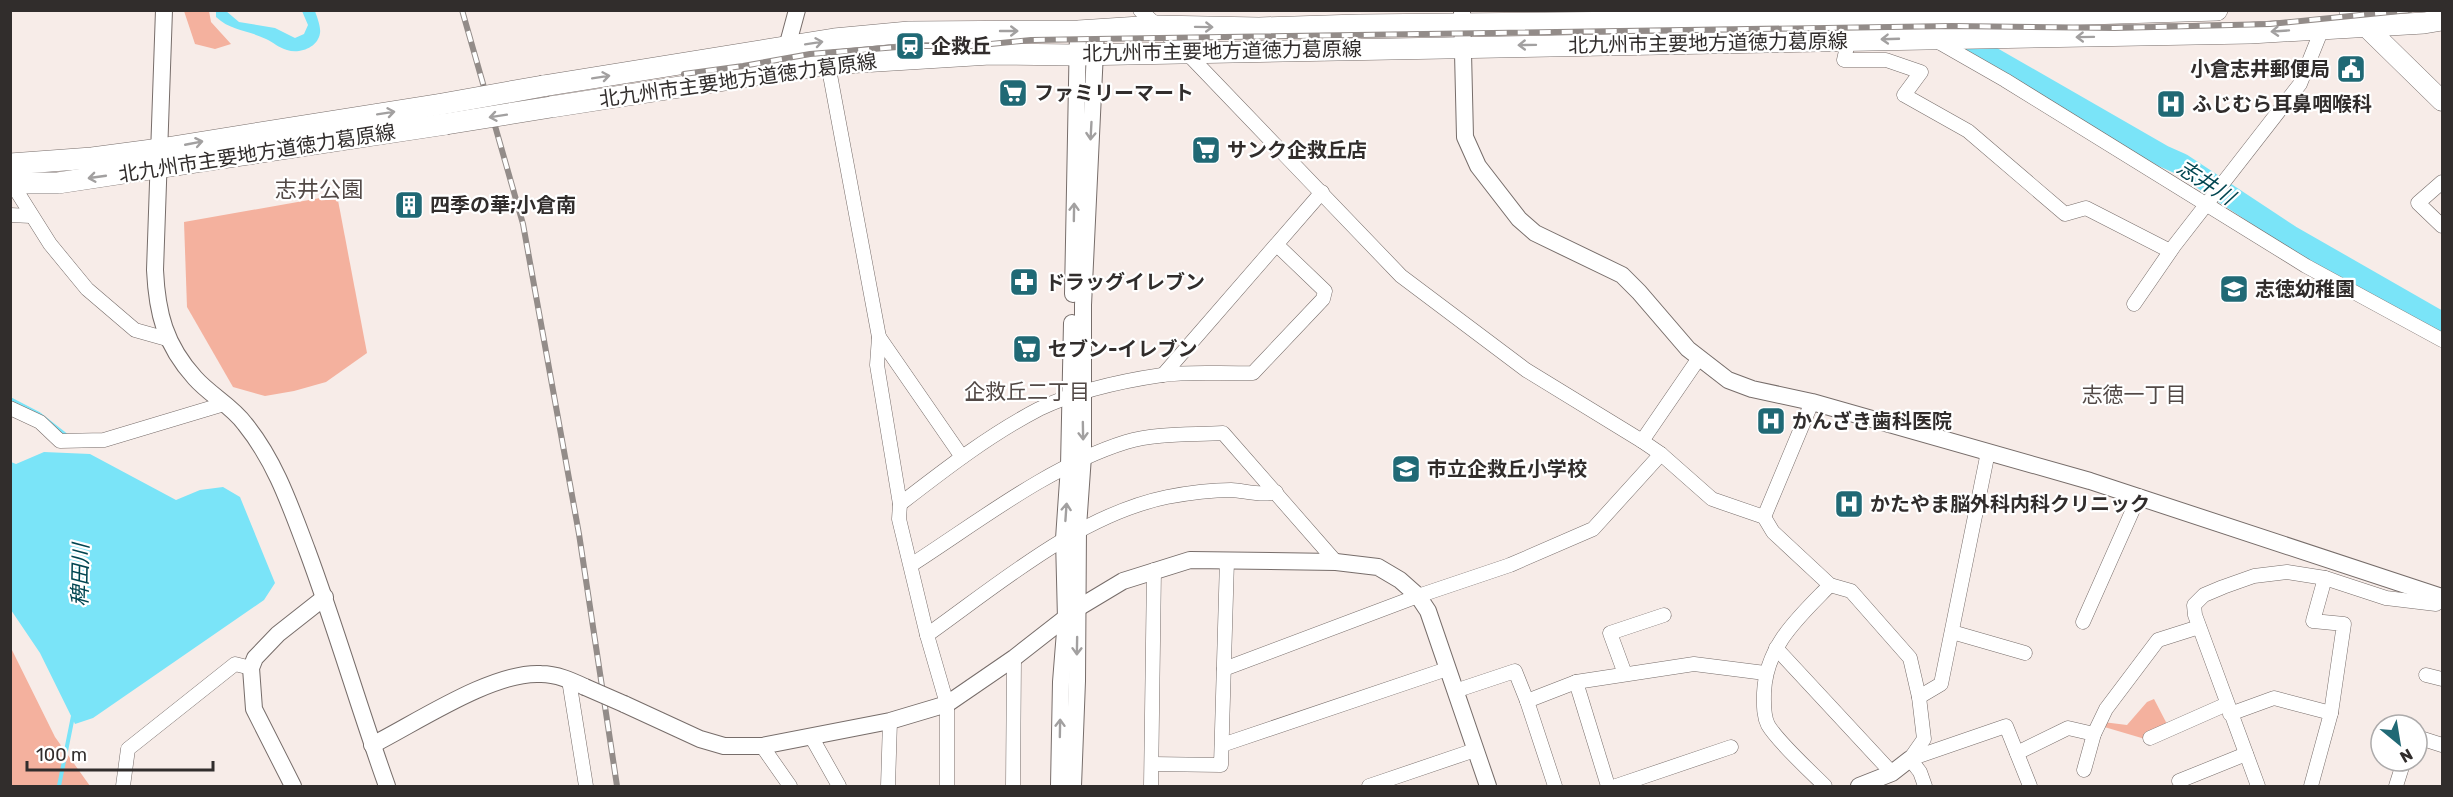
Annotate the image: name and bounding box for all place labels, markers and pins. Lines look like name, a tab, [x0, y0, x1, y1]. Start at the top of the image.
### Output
station icon: 企救丘	[894, 30, 926, 62]
place label: 企救丘	[931, 34, 991, 58]
public building icon: 小倉志井郵便局	[2335, 53, 2367, 85]
place label: 小倉志井郵便局	[2190, 57, 2330, 81]
supermarket icon: ファミリーマート	[997, 77, 1029, 109]
place label: ファミリーマート	[1034, 81, 1194, 105]
hospital icon: ふじむら耳鼻咽喉科	[2155, 88, 2187, 120]
place label: ふじむら耳鼻咽喉科	[2192, 92, 2372, 116]
supermarket icon: サンク企救丘店	[1190, 134, 1222, 166]
place label: サンク企救丘店	[1227, 138, 1367, 162]
building icon: 四季の華;小倉南	[393, 189, 425, 221]
place label: 四季の華;小倉南	[430, 193, 576, 217]
pharmacy icon: ドラッグイレブン	[1008, 266, 1040, 298]
place label: ドラッグイレブン	[1045, 270, 1205, 294]
school or university icon: 志徳幼稚園	[2218, 273, 2250, 305]
place label: 志徳幼稚園	[2255, 277, 2355, 301]
supermarket icon: セブン-イレブン	[1011, 333, 1043, 365]
place label: セブン-イレブン	[1048, 337, 1198, 361]
hospital icon: かんざき歯科医院	[1755, 405, 1787, 437]
place label: かんざき歯科医院	[1792, 409, 1952, 433]
school or university icon: 市立企救丘小学校	[1390, 453, 1422, 485]
place label: 市立企救丘小学校	[1427, 457, 1587, 481]
hospital icon: かたやま脳外科内科クリニック	[1833, 488, 1865, 520]
place label: かたやま脳外科内科クリニック	[1870, 492, 2150, 516]

